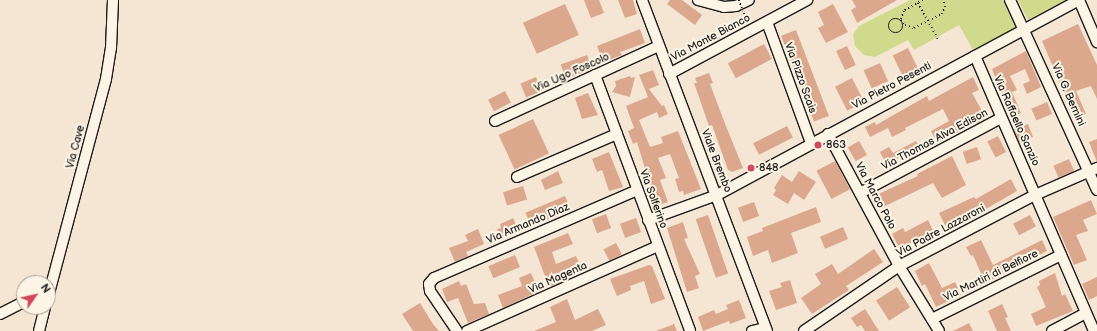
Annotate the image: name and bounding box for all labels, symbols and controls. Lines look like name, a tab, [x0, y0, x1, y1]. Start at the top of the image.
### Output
street label: Via Monte Bianco	[669, 12, 753, 64]
street label: Via Pizzo Scais	[781, 41, 819, 115]
street label: Via Ugo Foscolo	[532, 51, 612, 95]
street label: Via Pietro Pesenti	[850, 60, 934, 112]
street label: Via G. Bernini	[1048, 62, 1088, 128]
street label: Via Raffaello Sanzio	[990, 73, 1042, 169]
street label: Via Thomas Alva Edison	[880, 106, 990, 174]
street label: Via Cave	[64, 124, 88, 170]
street label: Viale Brembo	[698, 127, 734, 195]
place label: 863	[826, 138, 846, 152]
marker: 863	[813, 140, 823, 150]
street label: Via Marco Polo	[852, 160, 898, 232]
place label: 848	[759, 161, 779, 175]
marker: 848	[746, 163, 756, 173]
street label: Via Solferino	[636, 167, 670, 231]
street label: Via Armando Diaz	[485, 201, 571, 247]
street label: Via Padre Lazzaroni	[894, 202, 988, 260]
street label: Via Martiri di Belfiore	[941, 247, 1041, 305]
street label: Via Magenta	[527, 259, 589, 297]
north arrow	[16, 275, 56, 315]
text: N	[38, 282, 53, 296]

